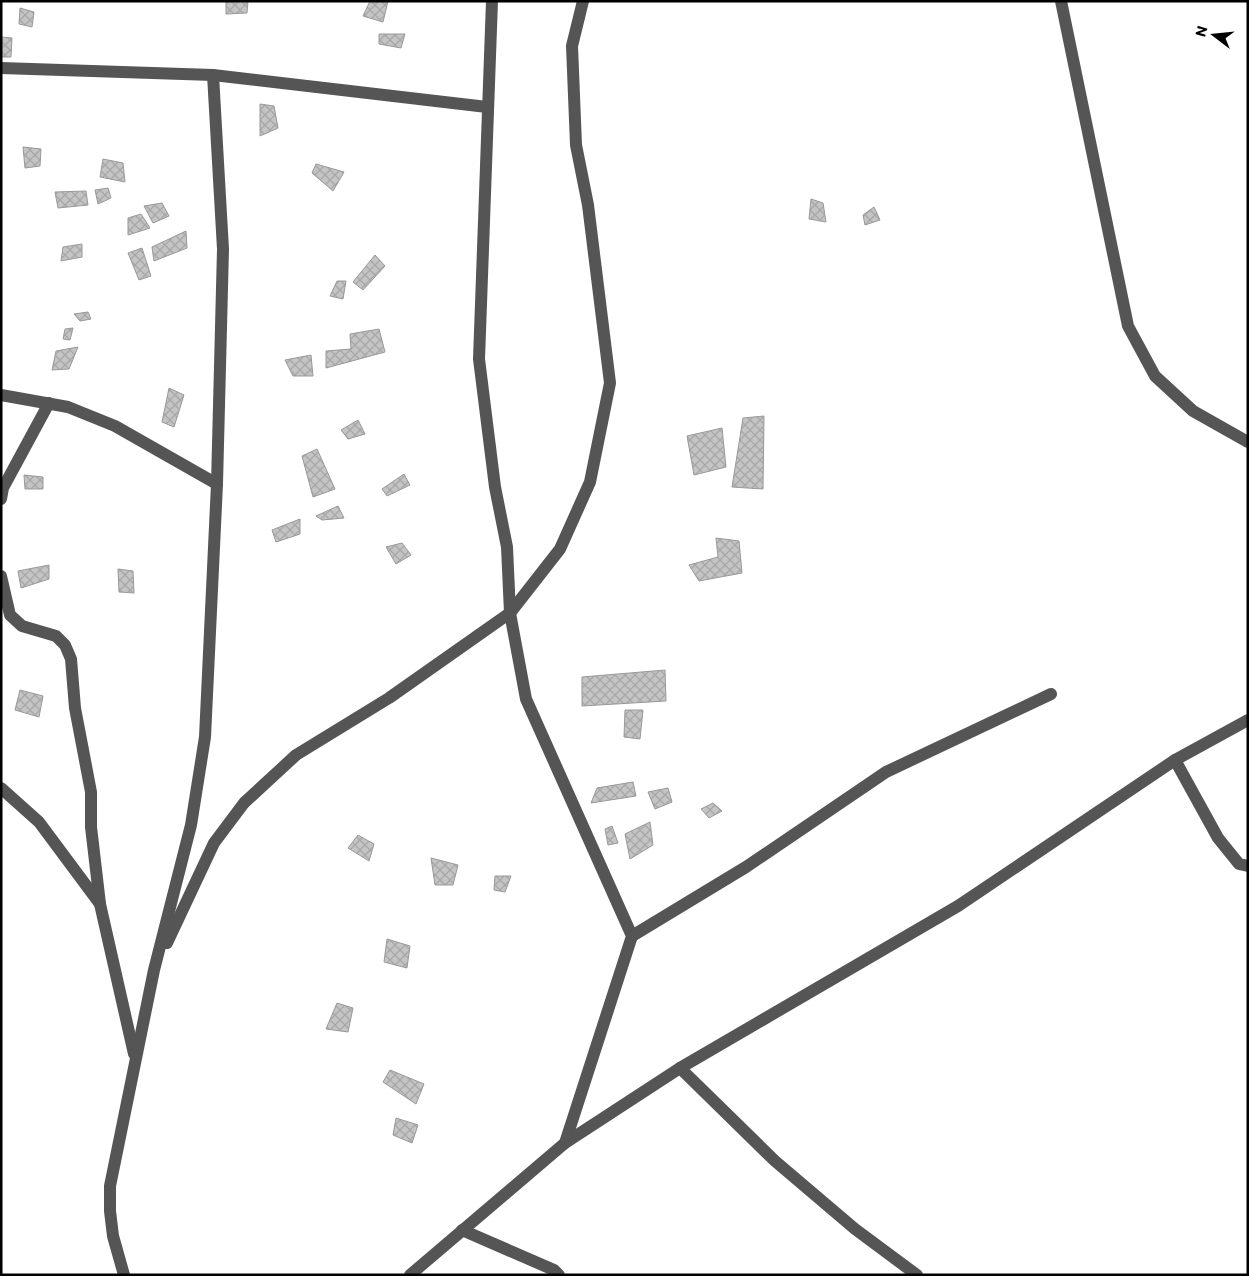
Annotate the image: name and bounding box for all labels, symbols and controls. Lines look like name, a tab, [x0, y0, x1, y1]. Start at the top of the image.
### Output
north arrow	[1189, 10, 1239, 60]
text: N	[1191, 24, 1211, 39]

